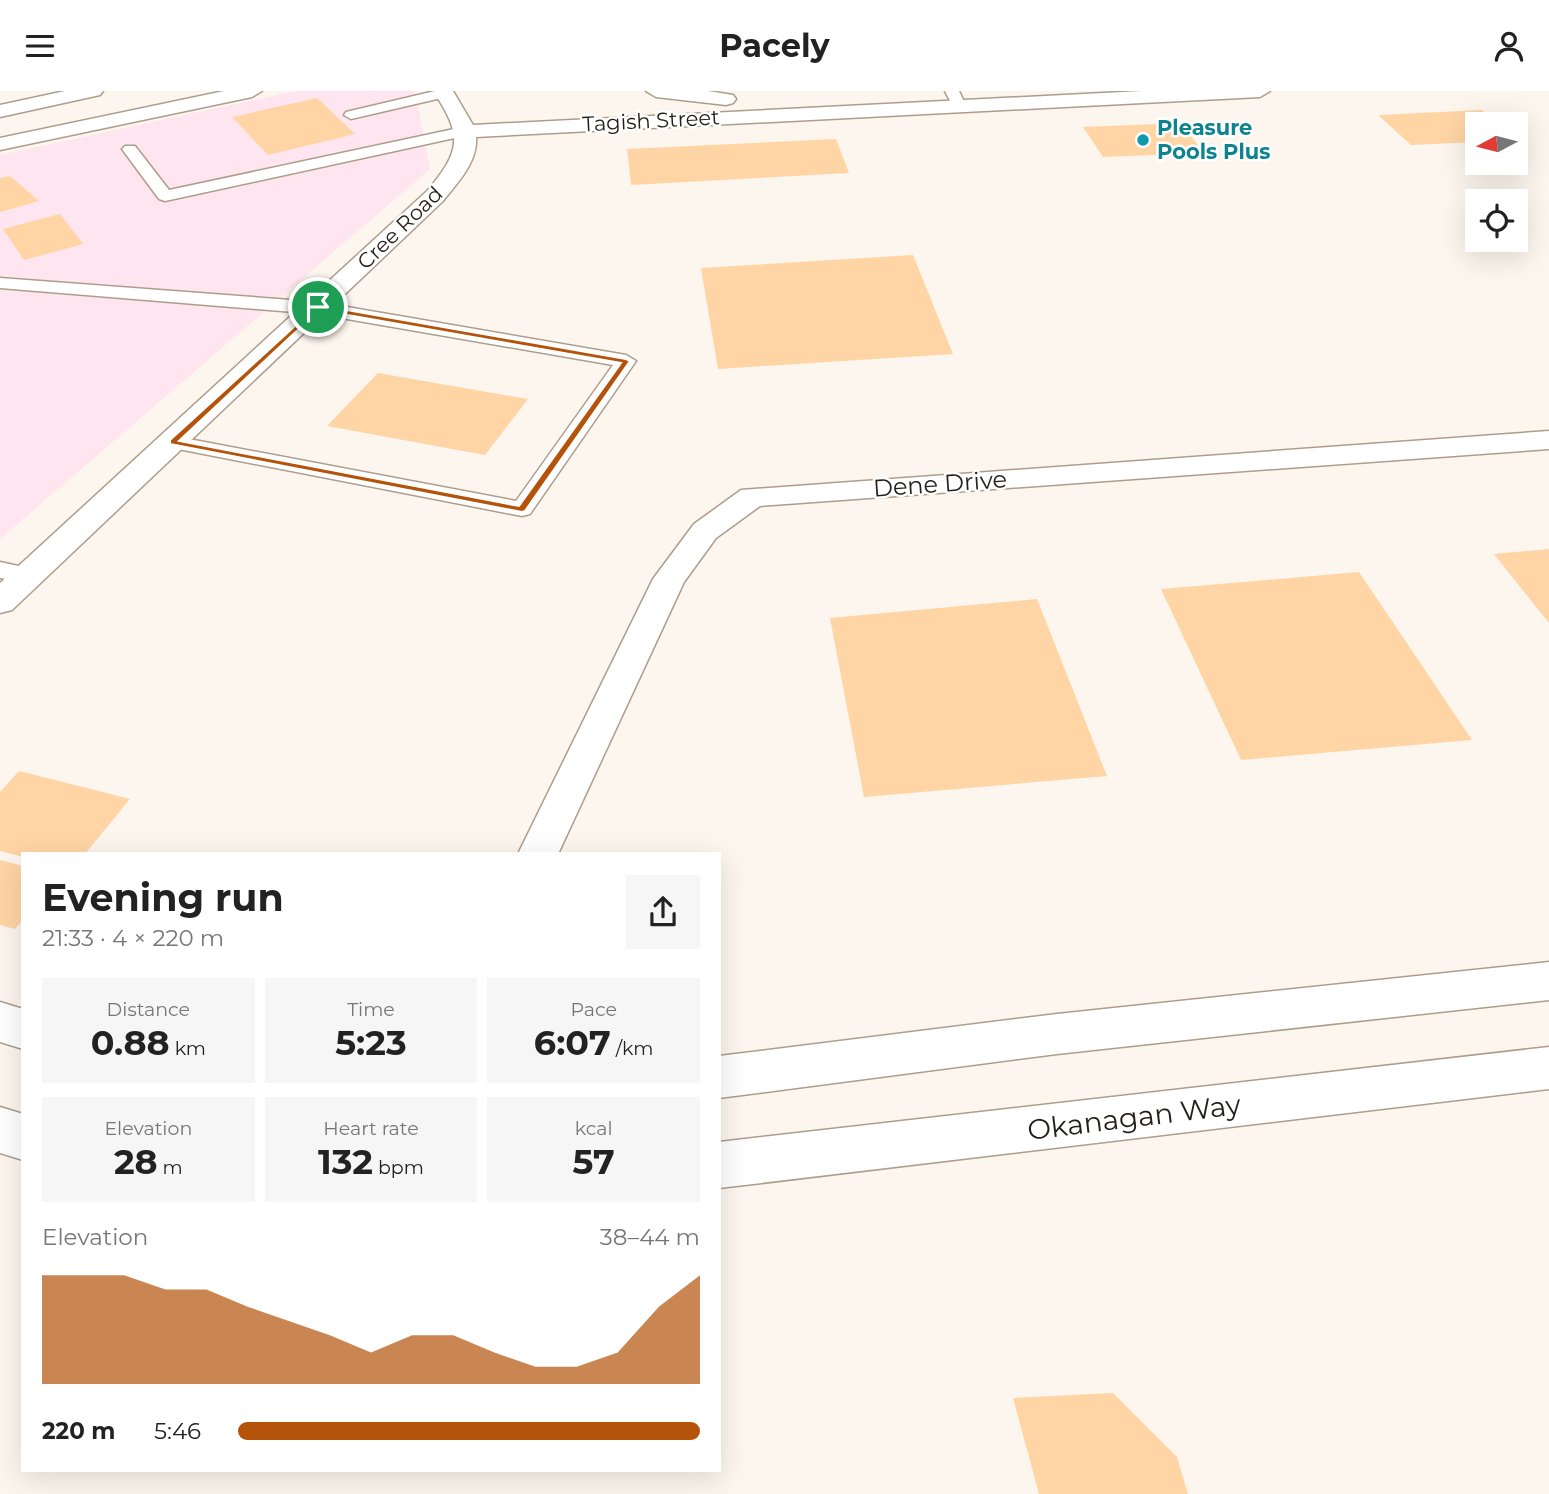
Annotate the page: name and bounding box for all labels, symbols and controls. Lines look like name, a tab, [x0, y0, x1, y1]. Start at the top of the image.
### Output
text: Pacely	[719, 26, 830, 65]
icon: menu	[21, 27, 59, 65]
icon: person	[1490, 27, 1528, 65]
street label: Tagish Street	[582, 104, 720, 137]
north arrow	[1465, 112, 1528, 175]
map controls	[1465, 112, 1528, 252]
place label: Pleasure Pools Plus	[1157, 115, 1270, 164]
marker: Pleasure Pools Plus	[1135, 132, 1151, 148]
street label: Cree Road	[352, 181, 447, 274]
button: locate	[1465, 189, 1528, 252]
pin	[288, 277, 348, 337]
icon: arrive	[299, 288, 337, 326]
street label: Dene Drive	[872, 464, 1008, 503]
text: Evening run	[42, 874, 284, 921]
button: share	[626, 875, 700, 949]
text: 21:33 · 4 × 220 m	[42, 924, 224, 952]
text: Distance	[107, 998, 190, 1021]
text: Time	[347, 998, 395, 1021]
text: Pace	[570, 998, 617, 1021]
text: 0.88	[91, 1021, 170, 1064]
text: 5:23	[335, 1021, 407, 1064]
text: 6:07	[534, 1021, 611, 1064]
text: km	[170, 1037, 206, 1060]
text: /km	[611, 1037, 653, 1060]
street label: Okanagan Way	[1025, 1087, 1243, 1147]
text: Elevation	[104, 1117, 192, 1140]
text: Heart rate	[323, 1117, 419, 1140]
text: kcal	[575, 1117, 613, 1140]
text: 28	[114, 1140, 158, 1183]
text: 132	[318, 1140, 373, 1183]
text: 57	[573, 1140, 615, 1183]
text: m	[158, 1156, 183, 1179]
text: bpm	[373, 1156, 424, 1179]
text: Elevation	[42, 1223, 148, 1251]
text: 38–44 m	[600, 1223, 700, 1251]
text: 220 m	[42, 1417, 115, 1445]
text: 5:46	[154, 1417, 201, 1445]

